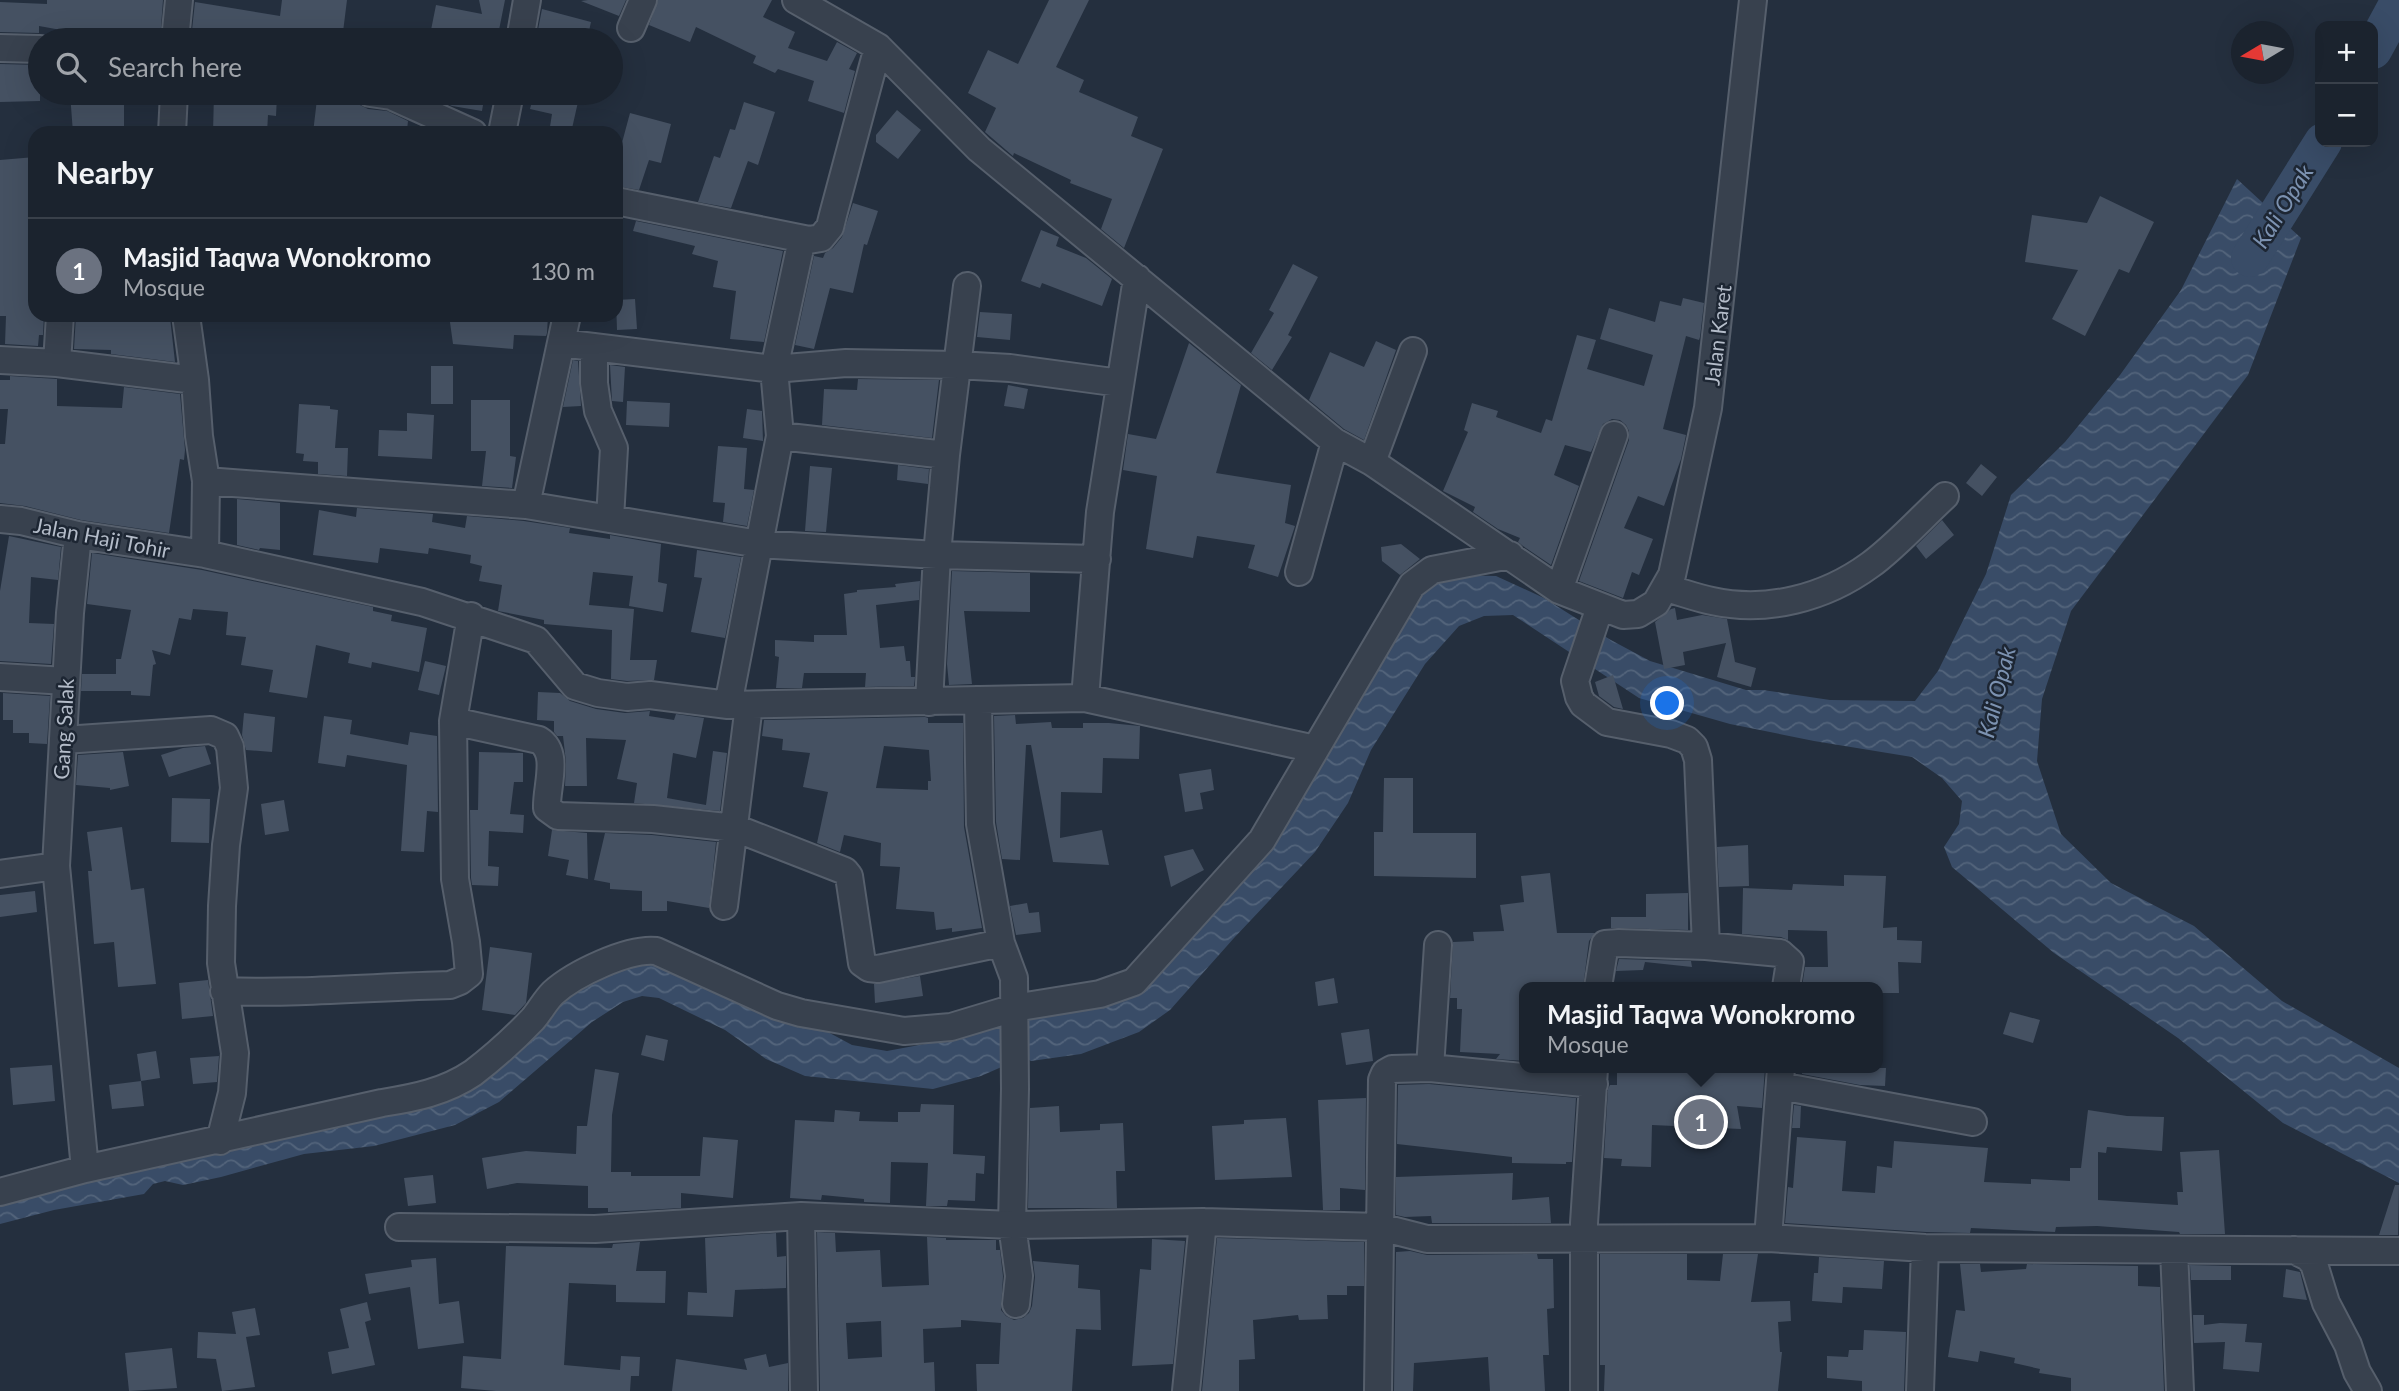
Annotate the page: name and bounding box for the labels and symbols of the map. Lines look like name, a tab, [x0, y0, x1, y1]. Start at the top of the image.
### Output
north arrow	[2231, 21, 2294, 84]
water label: Kali Opak	[2245, 158, 2319, 253]
street label: Jalan Karet	[1698, 283, 1736, 387]
street label: Jalan Haji Tohir	[32, 512, 173, 563]
water label: Kali Opak	[1971, 642, 2021, 740]
street label: Gang Salak	[48, 677, 78, 780]
your location	[1650, 686, 1684, 720]
pin: 1	[1678, 1096, 1724, 1148]

